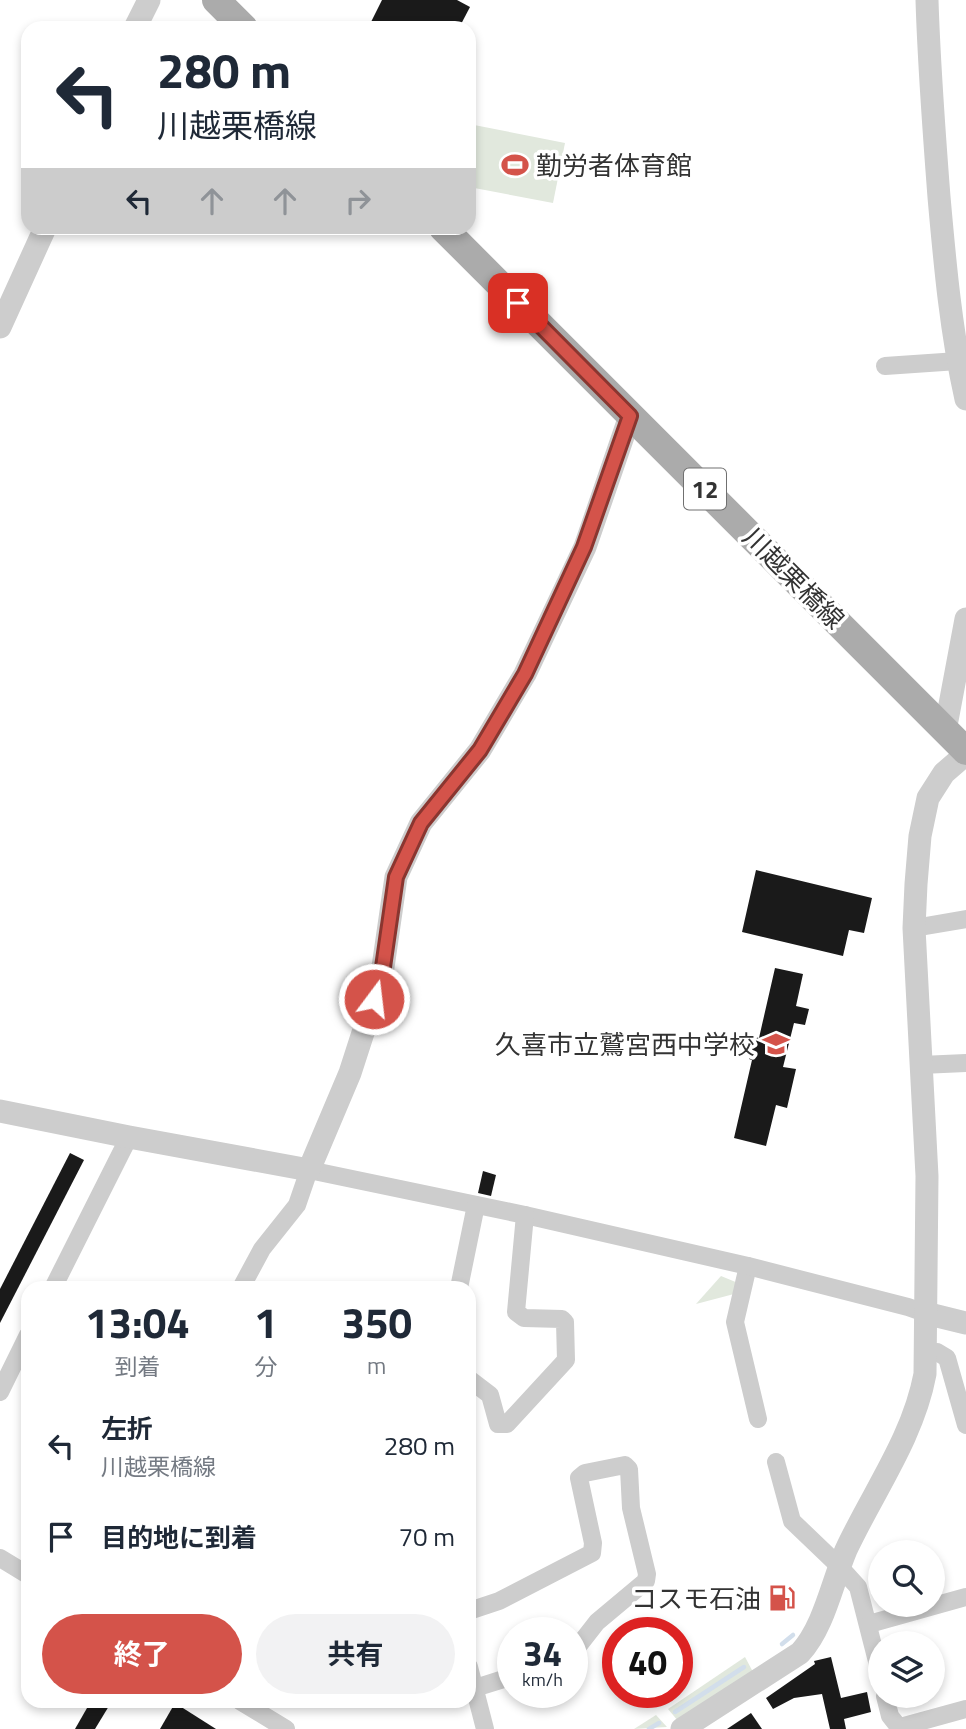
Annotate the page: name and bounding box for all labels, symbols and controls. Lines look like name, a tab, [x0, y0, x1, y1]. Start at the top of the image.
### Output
text: 280 m	[157, 32, 291, 107]
icon: left	[42, 49, 133, 140]
text: 川越栗橋線	[157, 101, 317, 149]
place label: 勤労者体育館	[536, 146, 692, 185]
sports icon: 勤労者体育館	[500, 150, 530, 180]
icon: left	[120, 182, 158, 220]
icon: ahead	[193, 182, 231, 220]
icon: ahead	[266, 182, 304, 220]
icon: right	[339, 182, 377, 220]
pin	[488, 273, 548, 333]
icon: arrive	[499, 284, 537, 322]
road number: 12	[684, 468, 726, 510]
street label: 川越栗橋線	[734, 518, 854, 638]
position arrow	[337, 962, 411, 1036]
place label: 久喜市立鷲宮西中学校	[495, 1025, 755, 1064]
school or university icon: 久喜市立鷲宮西中学校	[761, 1029, 791, 1059]
text: 13:04	[85, 1290, 190, 1354]
text: 1	[254, 1290, 277, 1354]
text: 350	[341, 1290, 412, 1354]
text: m	[367, 1348, 386, 1383]
text: 到着	[114, 1349, 160, 1384]
text: 分	[254, 1349, 277, 1384]
text: 左折	[101, 1409, 153, 1448]
text: 280 m	[384, 1426, 455, 1465]
icon: left	[42, 1427, 80, 1465]
text: 川越栗橋線	[101, 1449, 216, 1484]
text: 70 m	[398, 1517, 455, 1556]
icon: arrive	[42, 1518, 80, 1556]
text: 目的地に到着	[101, 1518, 257, 1557]
map controls	[868, 1540, 945, 1708]
button: search	[868, 1540, 945, 1617]
place label: コスモ石油	[631, 1579, 761, 1618]
fuel station icon: コスモ石油	[767, 1583, 797, 1613]
button: 終了	[42, 1614, 242, 1694]
button: 共有	[256, 1614, 455, 1694]
speed limit sign: 40	[602, 1617, 693, 1708]
text: 34	[523, 1626, 562, 1680]
button: layers	[868, 1631, 945, 1708]
text: km/h	[522, 1666, 563, 1693]

